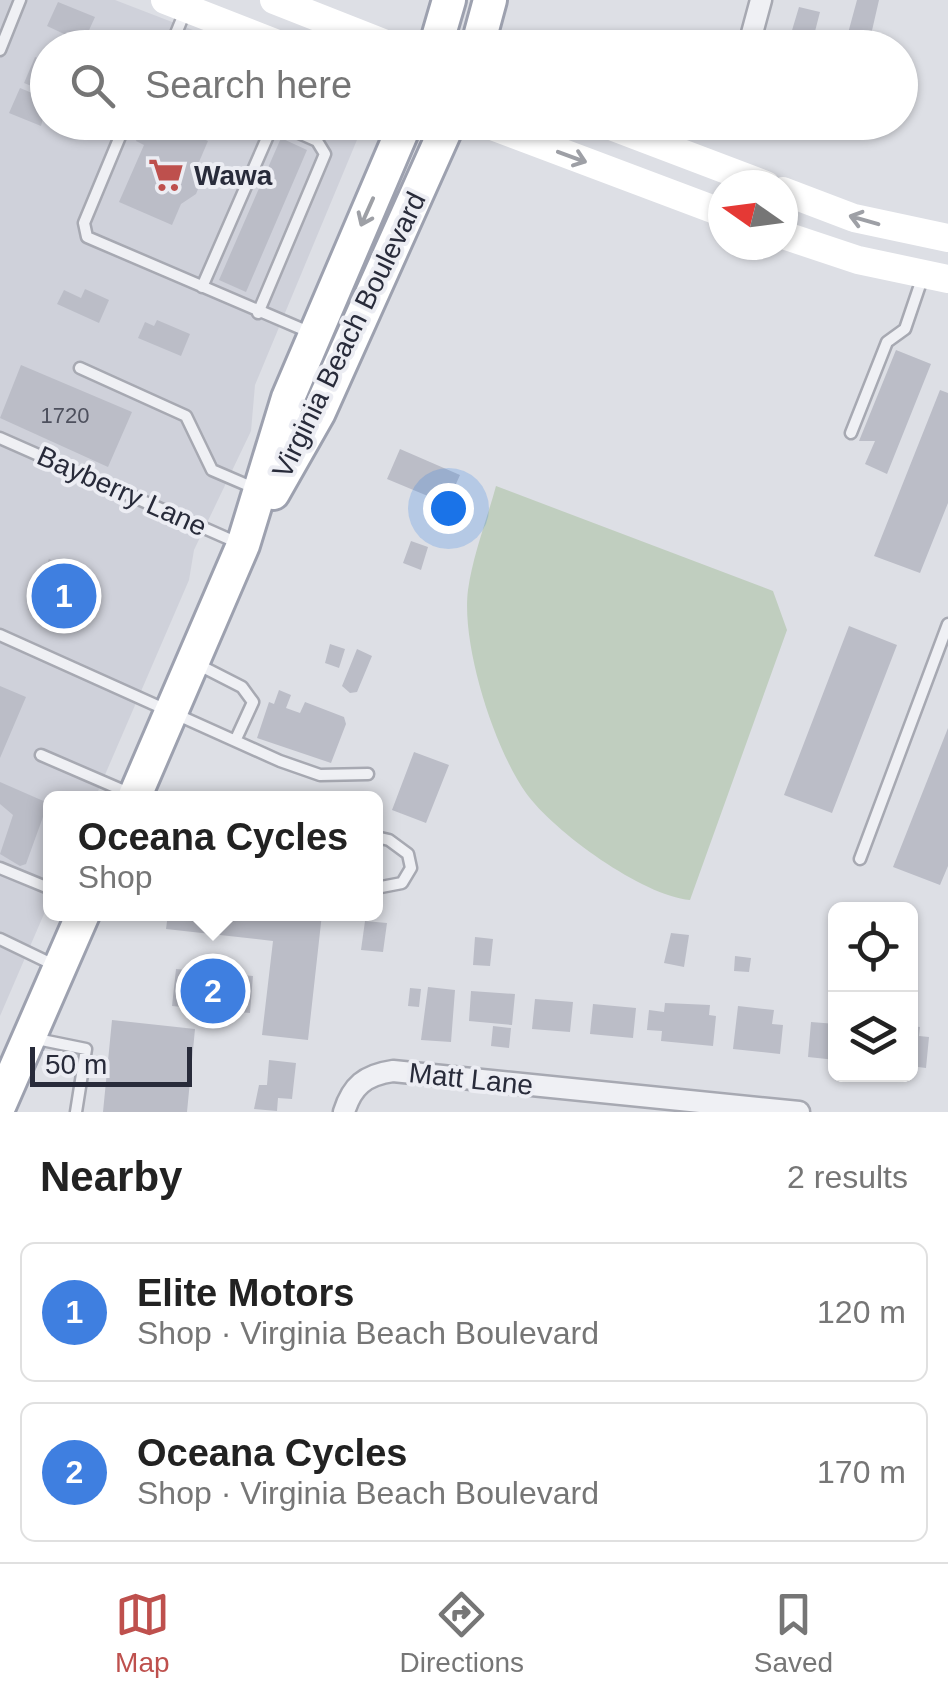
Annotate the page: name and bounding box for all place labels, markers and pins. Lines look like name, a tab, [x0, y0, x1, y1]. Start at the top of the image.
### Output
supermarket icon: Wawa	[147, 156, 185, 194]
place label: Wawa	[194, 160, 273, 191]
pin: 1	[32, 558, 96, 634]
pin: 2	[180, 954, 246, 1028]

